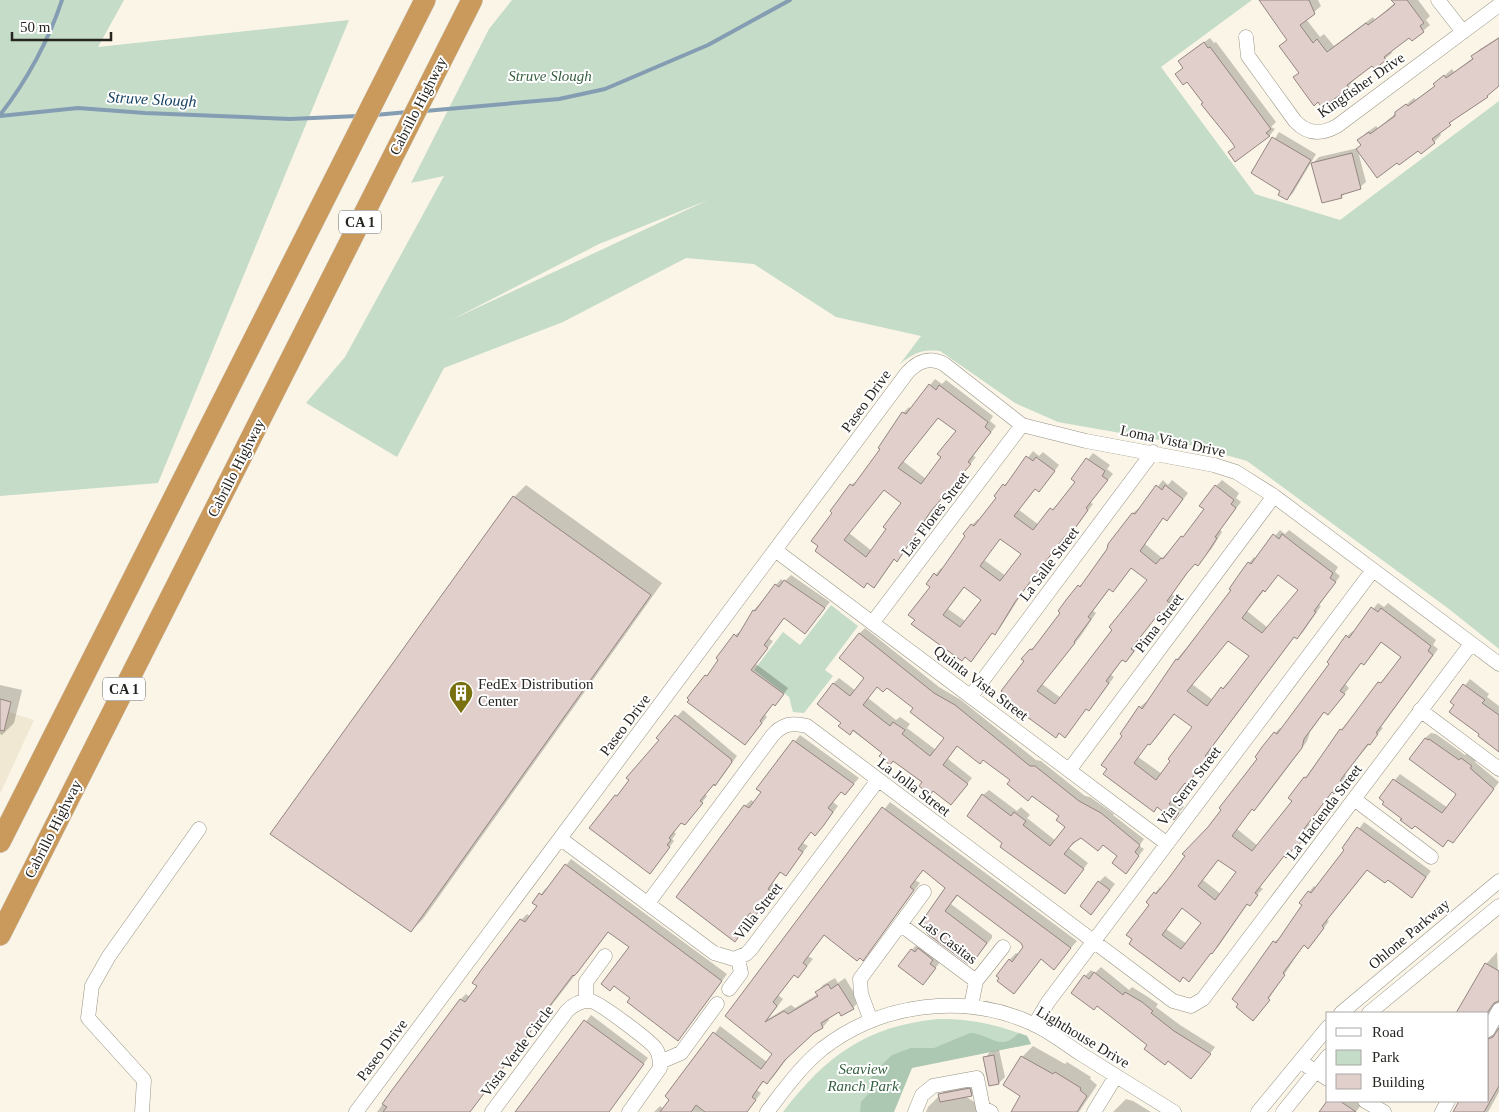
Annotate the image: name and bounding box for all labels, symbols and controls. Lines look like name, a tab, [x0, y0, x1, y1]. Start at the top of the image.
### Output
scale bar	[12, 10, 111, 42]
text: 50 m	[20, 19, 51, 35]
street label: Kingfisher Drive	[1315, 49, 1408, 121]
street label: Cabrillo Highway	[386, 54, 450, 158]
park label: Struve Slough	[508, 68, 592, 84]
water label: Struve Slough	[107, 88, 197, 111]
road number: CA 1	[339, 210, 381, 233]
street label: Paseo Drive	[838, 367, 894, 435]
street label: Cabrillo Highway	[204, 416, 268, 520]
street label: Loma Vista Drive	[1119, 422, 1227, 460]
street label: Las Flores Street	[898, 468, 972, 559]
street label: La Salle Street	[1016, 523, 1082, 604]
street label: Pima Street	[1132, 590, 1187, 656]
street label: Quinta Vista Street	[931, 642, 1032, 724]
place label: FedEx Distribution Center	[478, 676, 594, 709]
road number: CA 1	[103, 678, 145, 701]
building icon: FedEx Distribution Center	[448, 680, 474, 714]
street label: Paseo Drive	[597, 691, 654, 759]
street label: Via Serra Street	[1154, 743, 1224, 829]
street label: La Jolla Street	[875, 755, 954, 820]
street label: La Hacienda Street	[1283, 761, 1365, 863]
street label: Cabrillo Highway	[21, 777, 85, 881]
street label: Villa Street	[731, 879, 786, 943]
street label: Ohlone Parkway	[1365, 895, 1453, 972]
street label: Las Casitas	[916, 913, 980, 967]
street label: Vista Verde Circle	[478, 1002, 557, 1100]
street label: Lighthouse Drive	[1034, 1003, 1133, 1071]
legend	[1326, 1012, 1489, 1102]
street label: Paseo Drive	[354, 1016, 411, 1084]
text: Road	[1372, 1024, 1404, 1040]
text: Park	[1372, 1049, 1400, 1065]
park label: Seaview Ranch Park	[826, 1061, 899, 1094]
text: Building	[1372, 1074, 1425, 1090]

